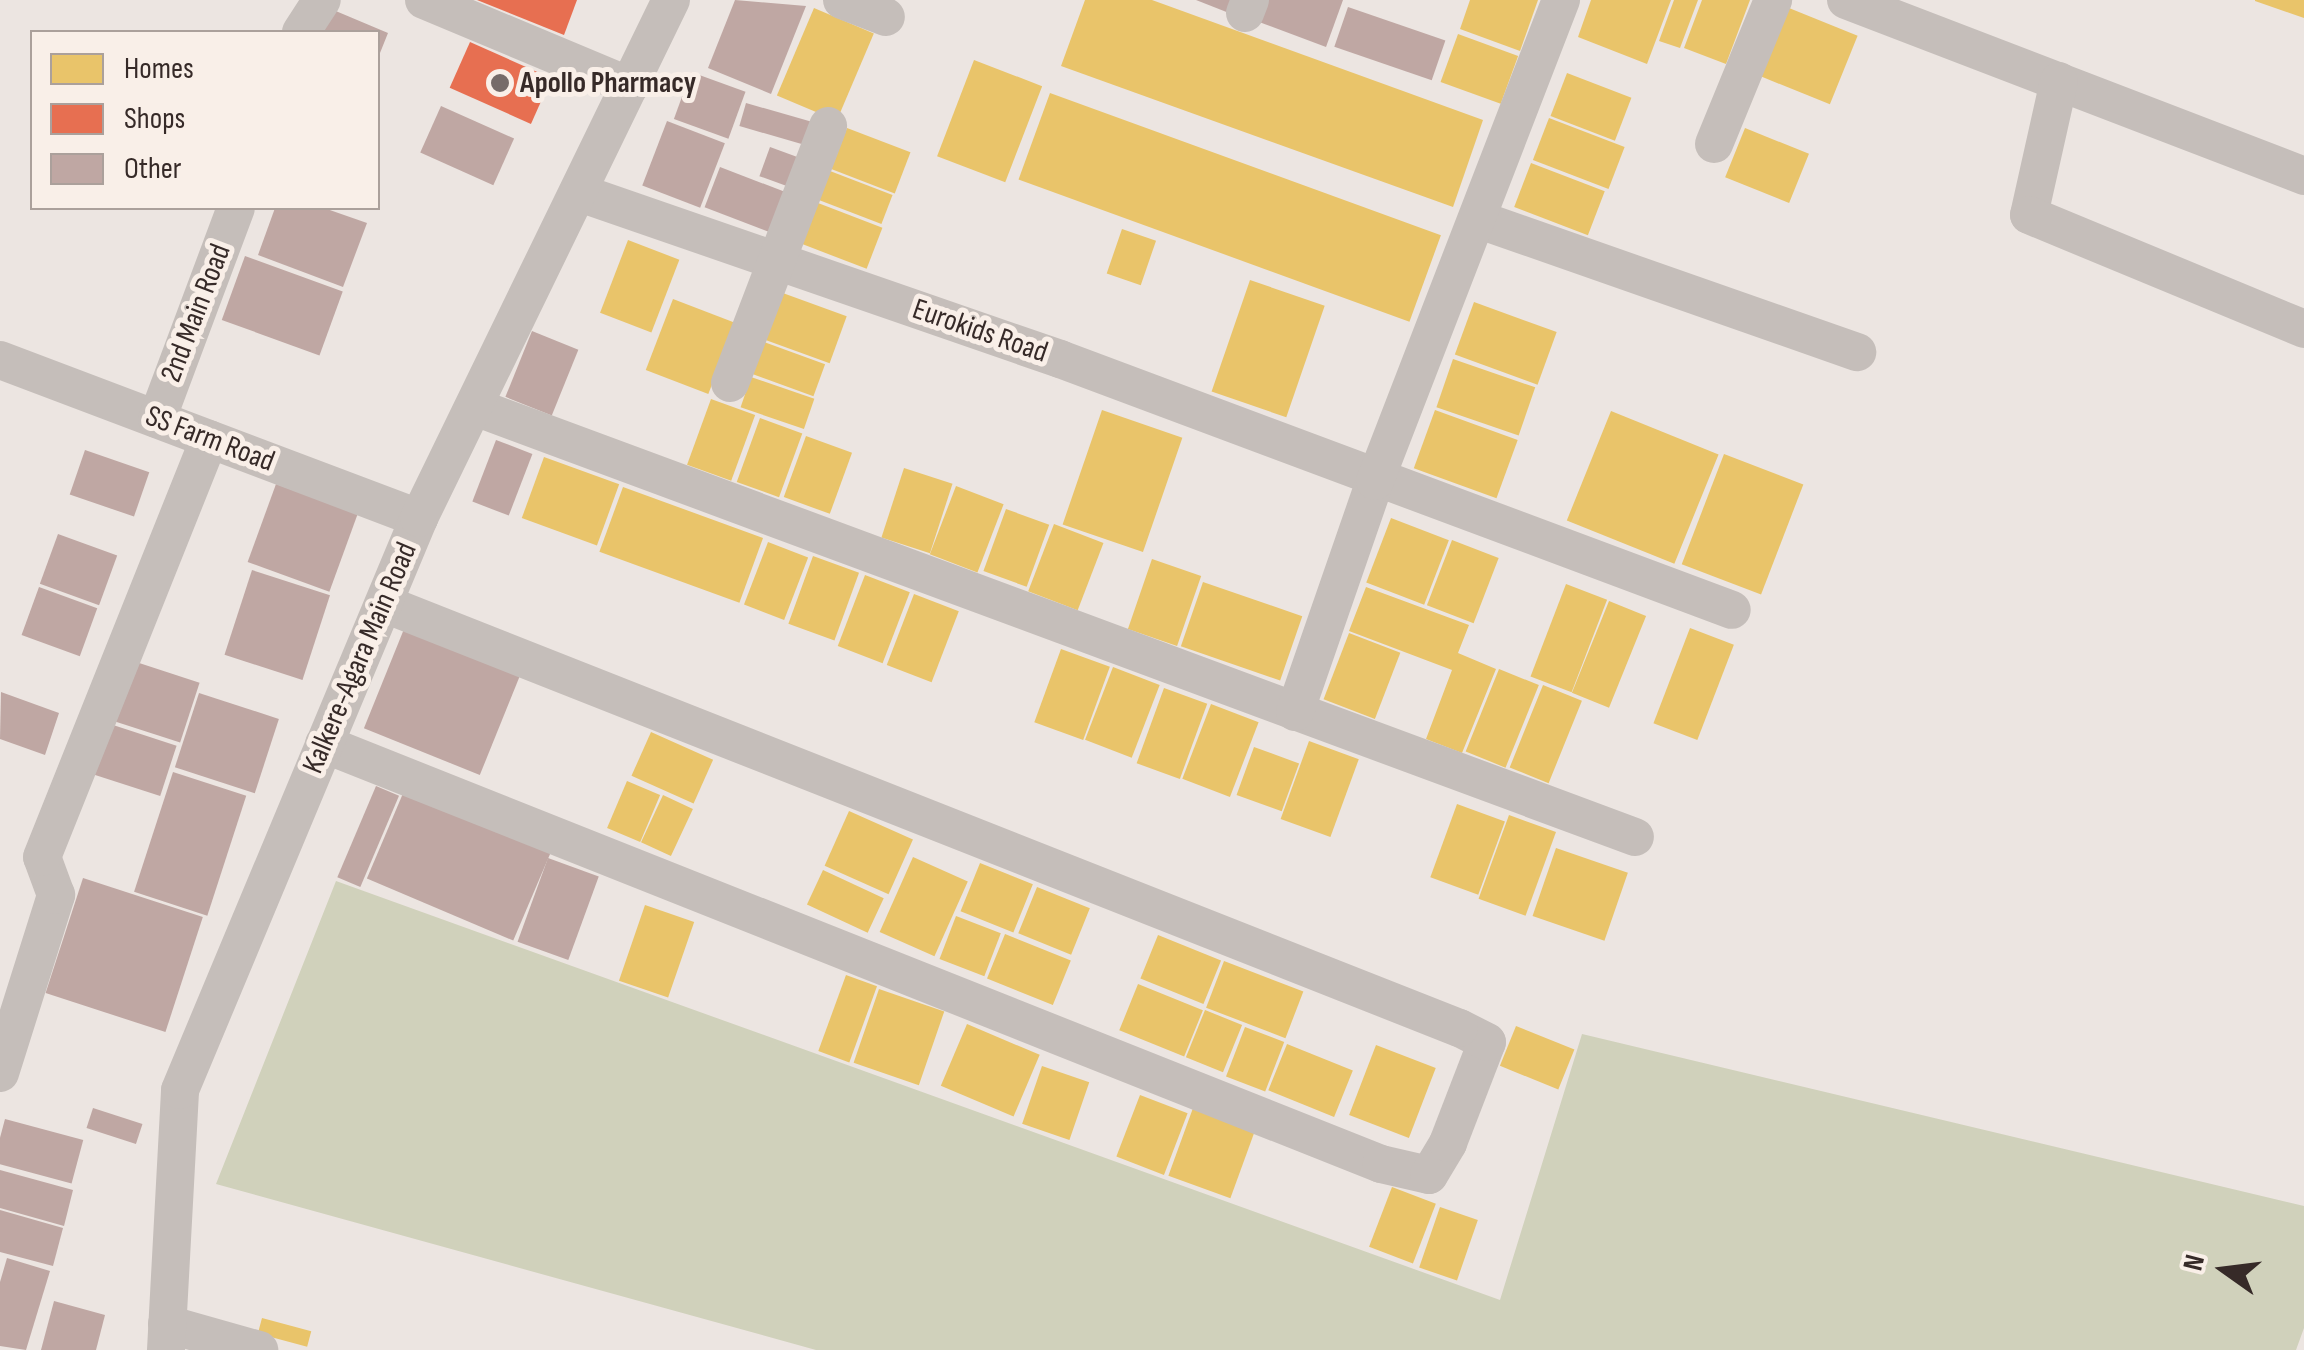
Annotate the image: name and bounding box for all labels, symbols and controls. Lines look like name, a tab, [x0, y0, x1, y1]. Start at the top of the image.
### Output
legend	[30, 30, 380, 210]
text: Homes	[124, 51, 194, 87]
place label: Apollo Pharmacy	[520, 65, 696, 101]
marker: Apollo Pharmacy	[489, 72, 511, 94]
text: Shops	[124, 101, 185, 137]
text: Other	[124, 151, 181, 187]
street label: 2nd Main Road	[153, 239, 239, 387]
street label: Eurokids Road	[908, 291, 1052, 371]
street label: SS Farm Road	[141, 398, 279, 480]
street label: Kalkere-Agara Main Road	[295, 537, 425, 779]
north arrow	[2174, 1220, 2274, 1320]
text: N	[2177, 1251, 2212, 1274]

